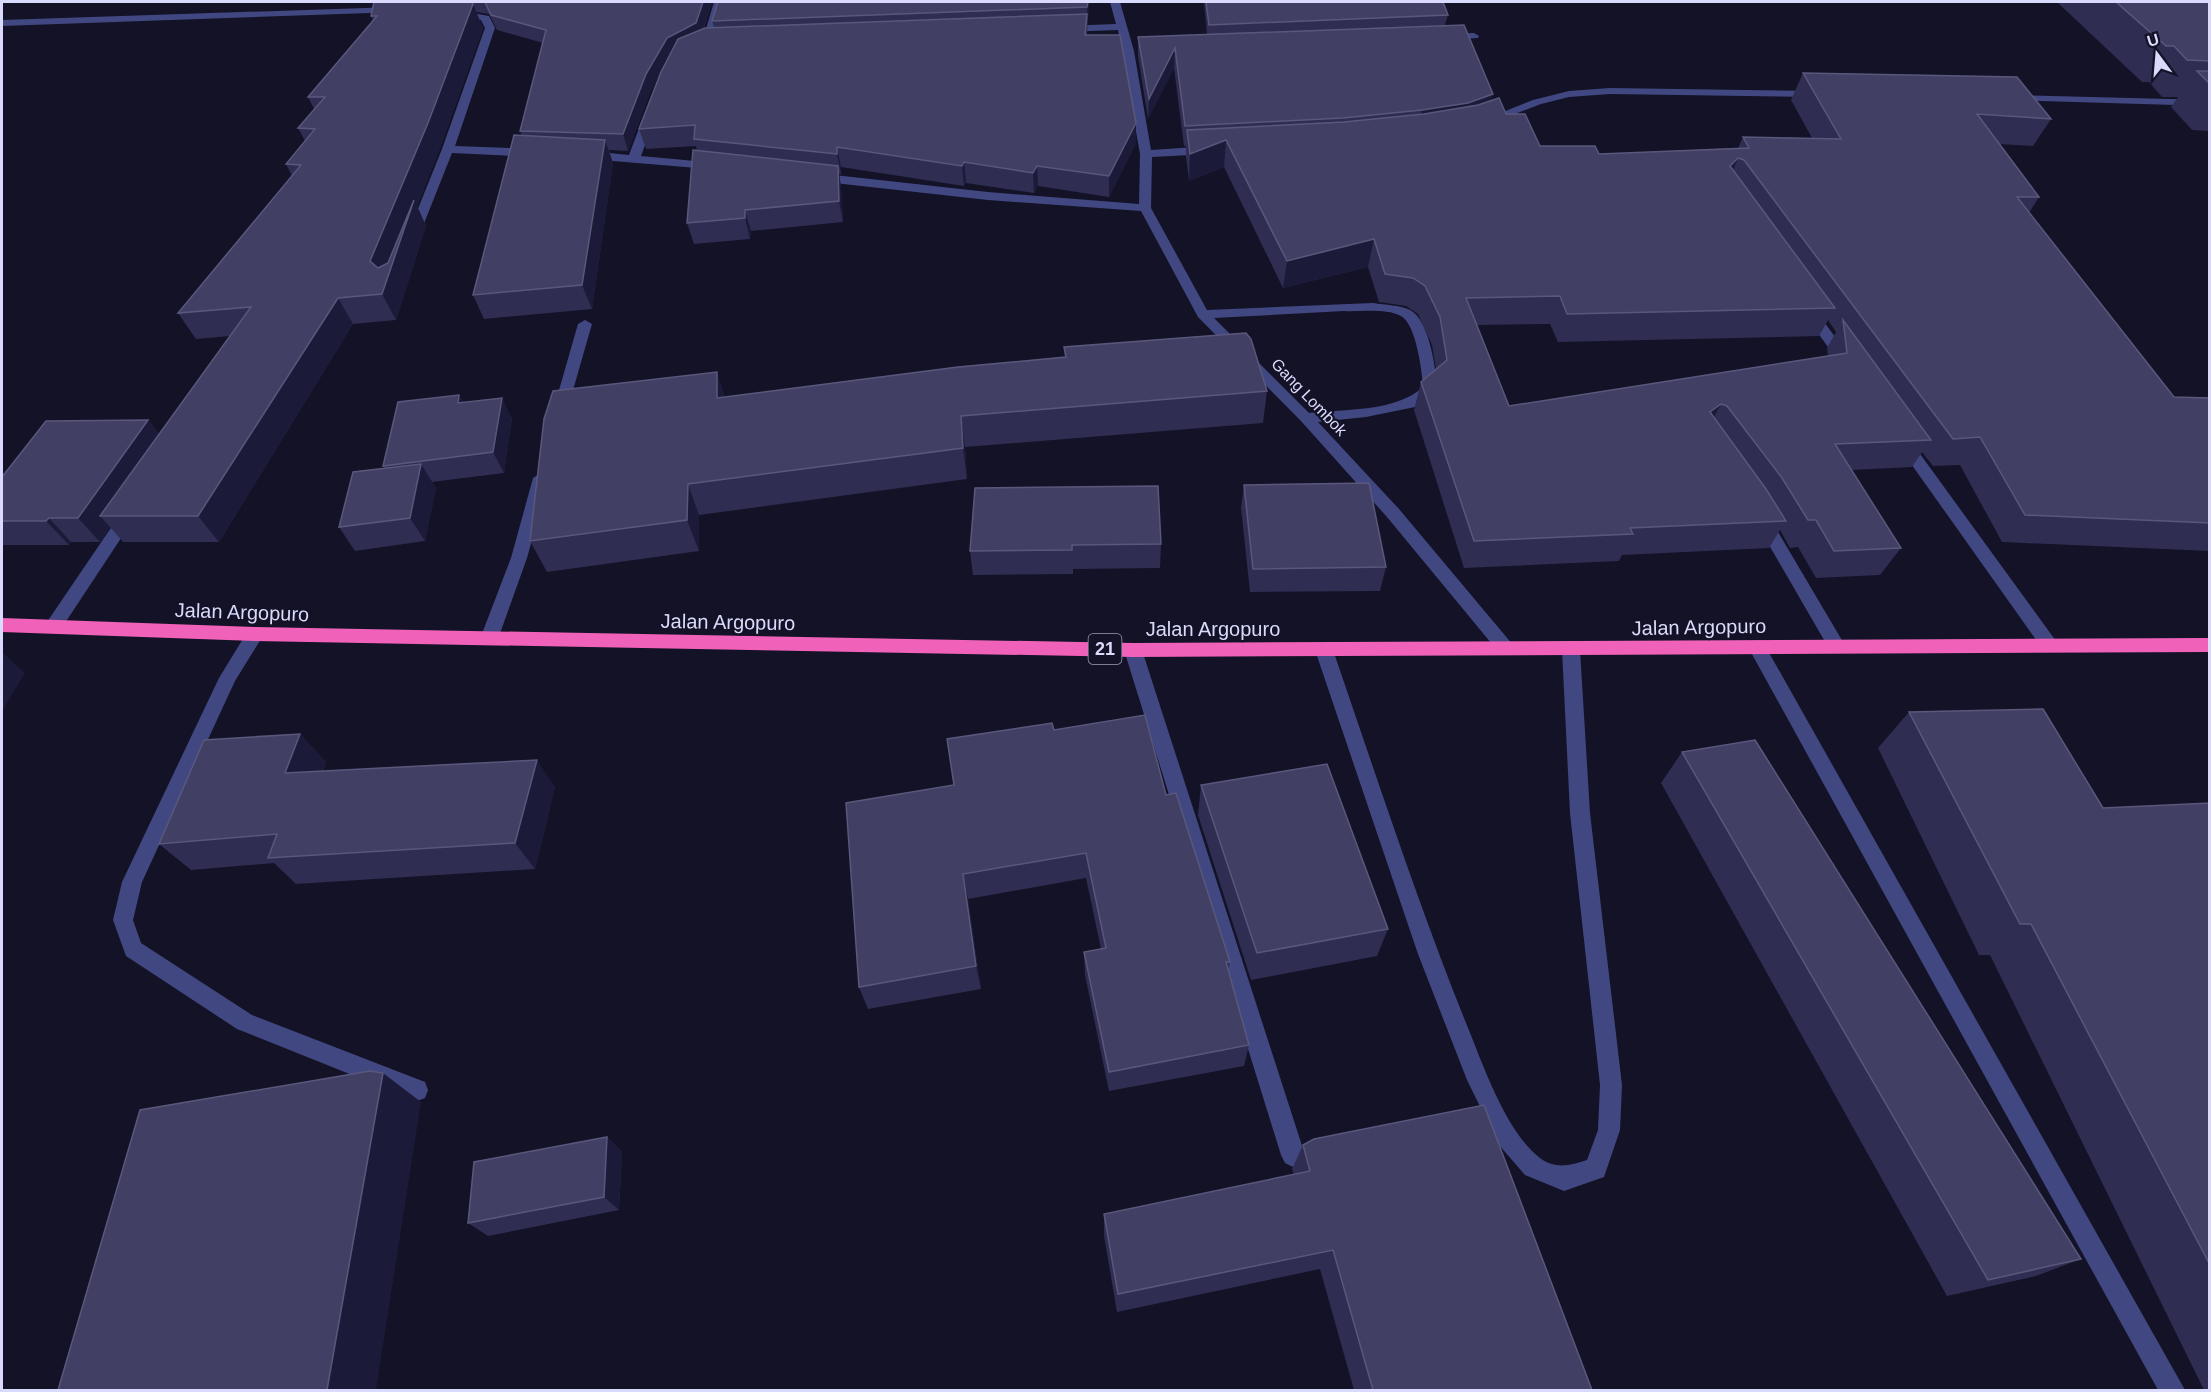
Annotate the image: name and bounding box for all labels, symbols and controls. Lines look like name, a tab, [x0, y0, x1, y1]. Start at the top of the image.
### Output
north arrow	[2127, 24, 2187, 84]
text: U	[2145, 30, 2161, 50]
street label: Gang Lombok	[1268, 355, 1351, 440]
street label: Jalan Argopuro	[174, 599, 310, 625]
street label: Jalan Argopuro	[661, 610, 795, 634]
street label: Jalan Argopuro	[1632, 615, 1766, 639]
street label: Jalan Argopuro	[1146, 618, 1280, 640]
road number: 21	[1088, 634, 1122, 664]

